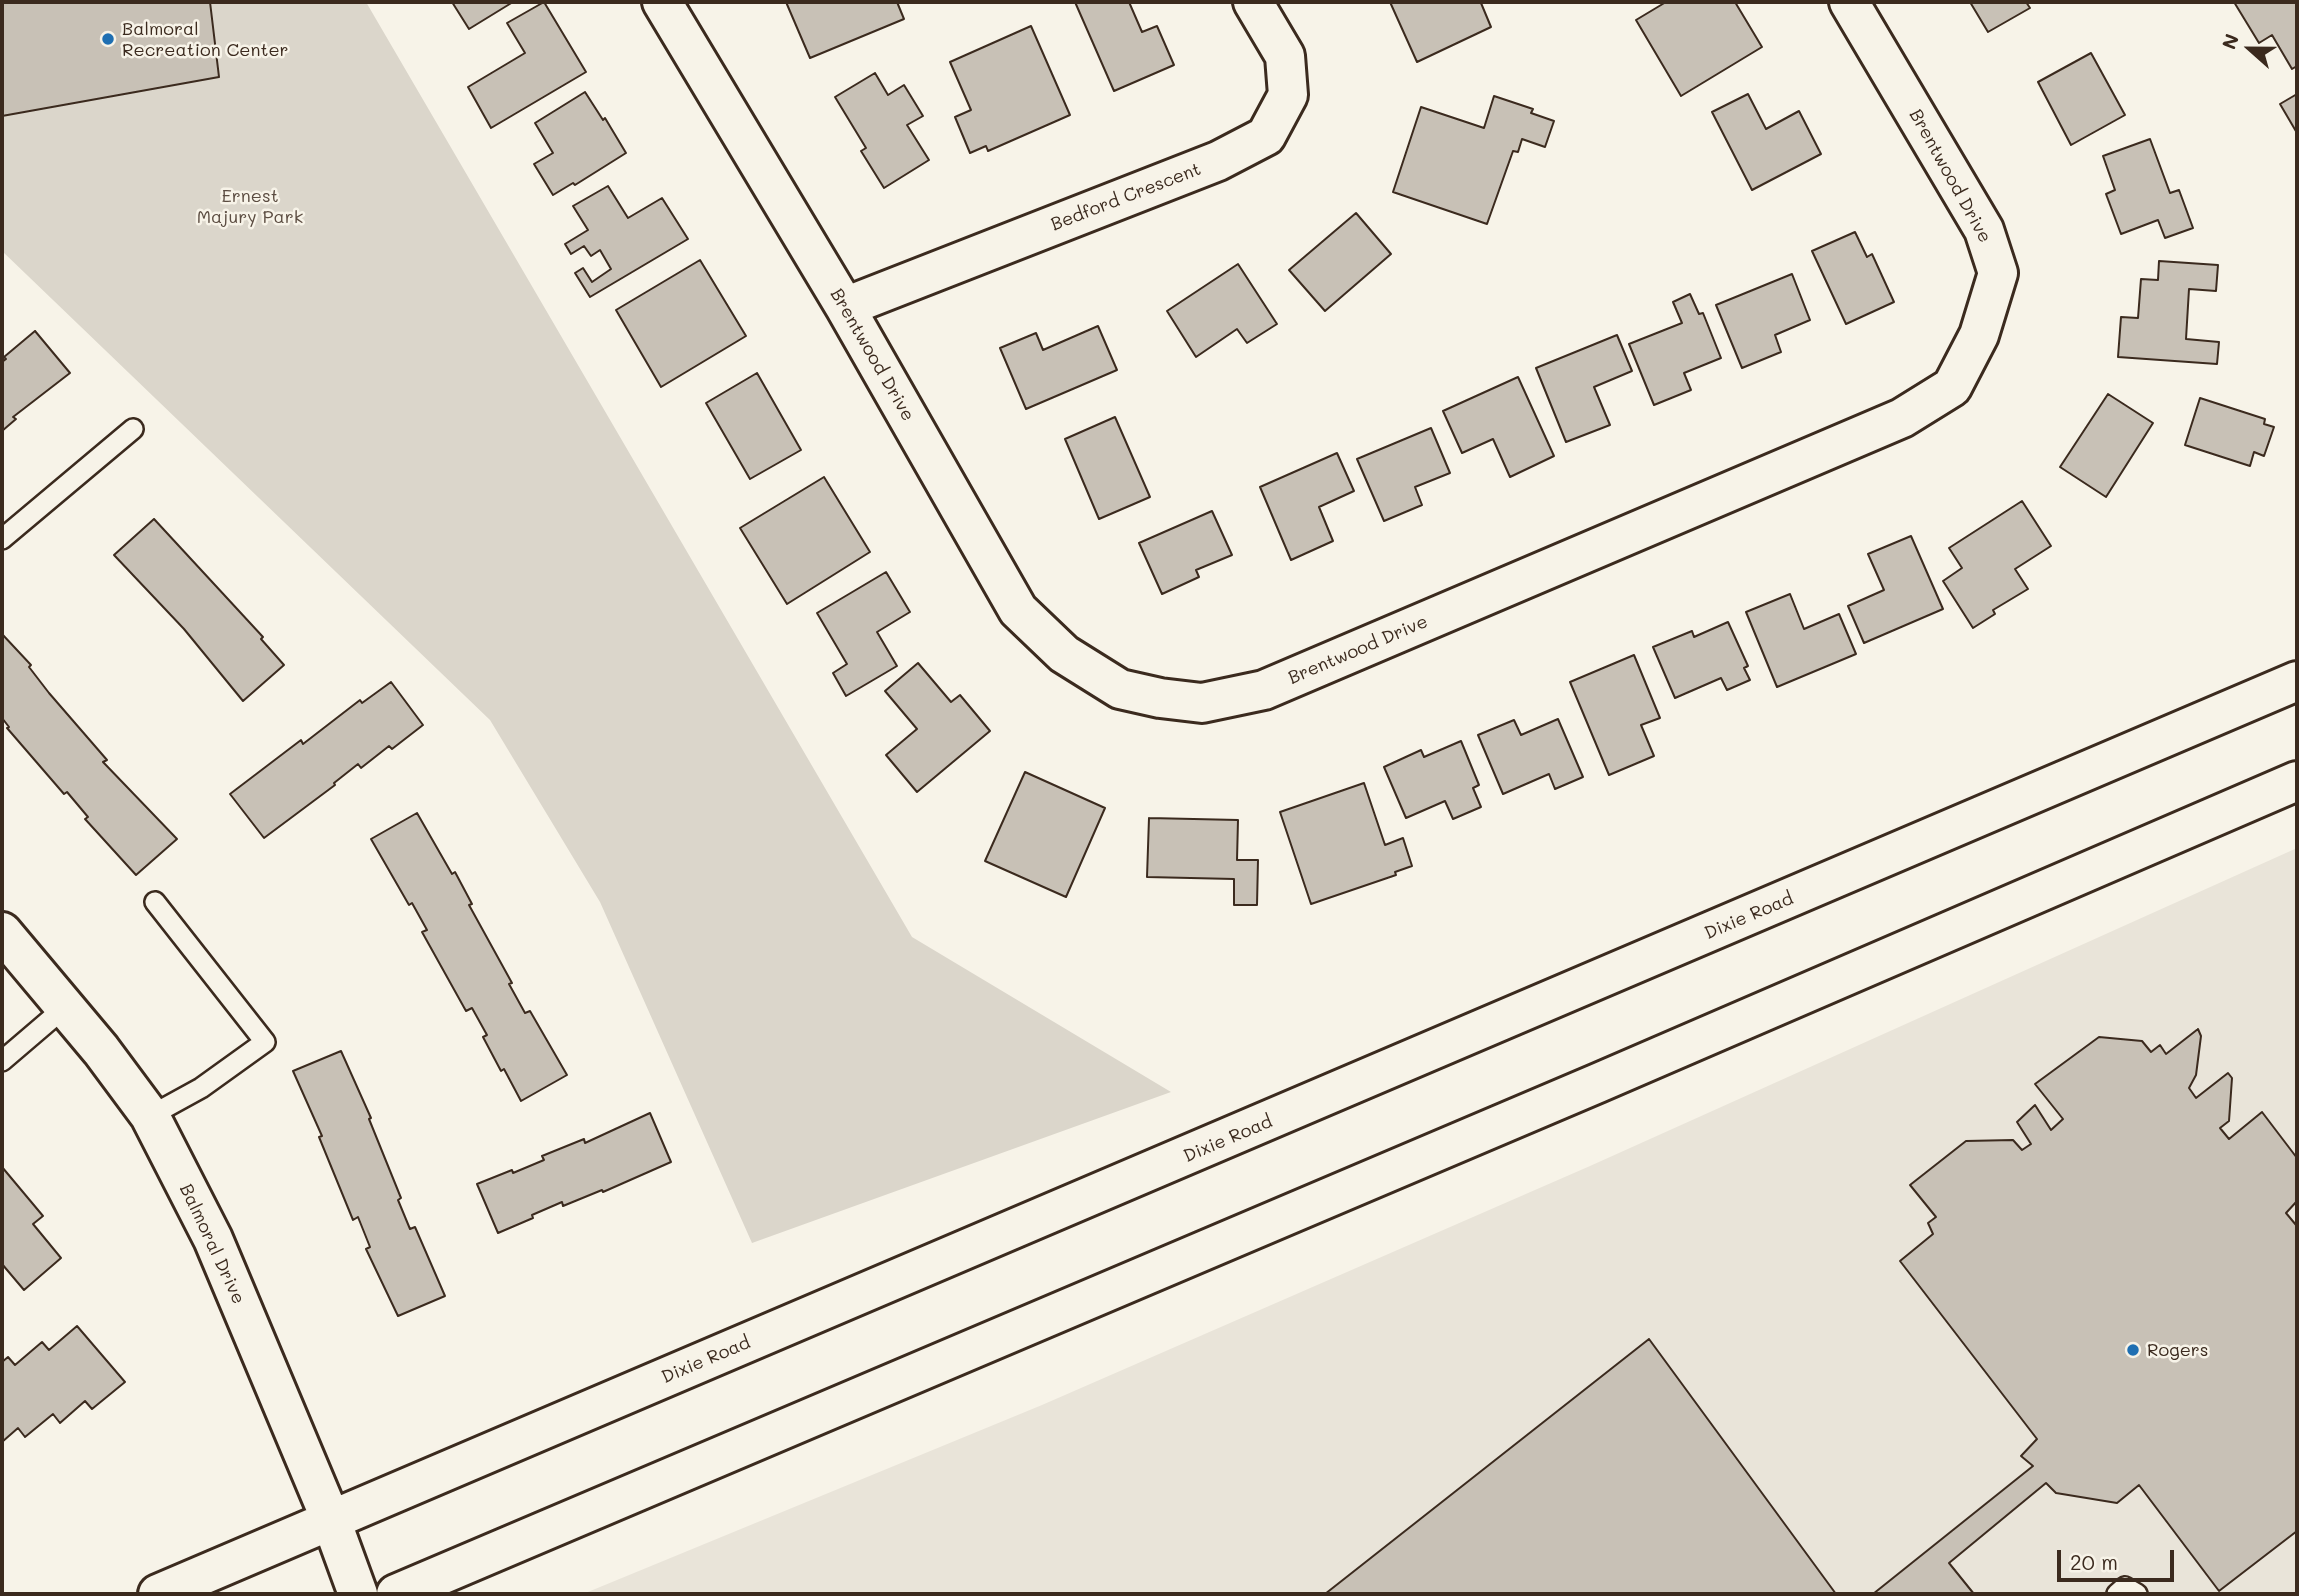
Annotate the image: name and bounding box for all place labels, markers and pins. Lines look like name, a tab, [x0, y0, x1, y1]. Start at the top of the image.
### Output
place label: Balmoral Recreation Center	[122, 18, 289, 60]
marker: Balmoral Recreation Center	[100, 31, 116, 47]
place label: Rogers	[2147, 1339, 2209, 1361]
marker: Rogers	[2125, 1342, 2141, 1358]

